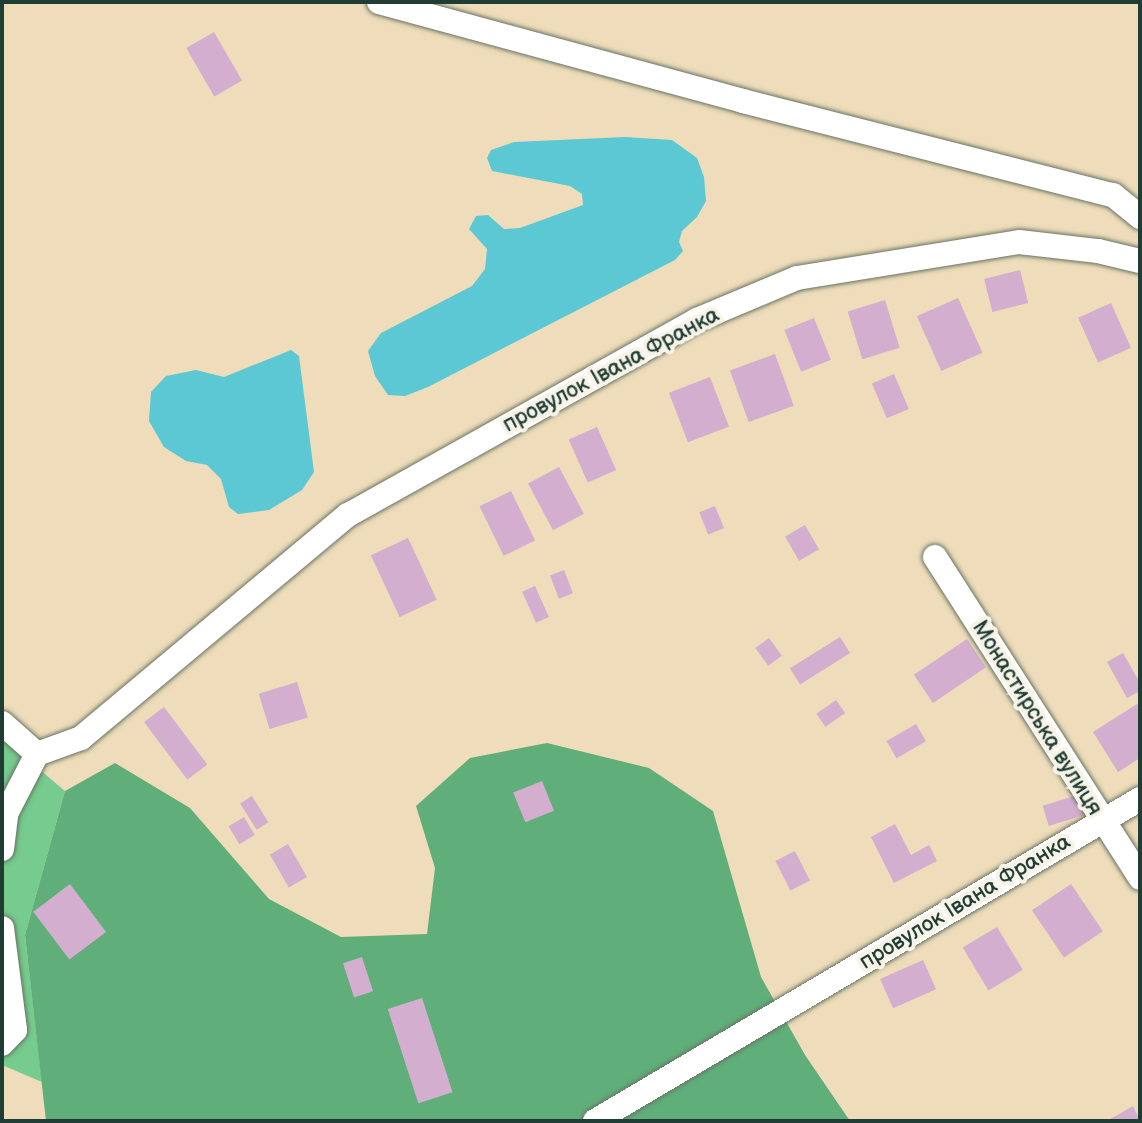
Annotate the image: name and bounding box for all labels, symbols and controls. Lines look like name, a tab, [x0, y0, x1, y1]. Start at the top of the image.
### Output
street label: провулок Івана Франка	[498, 302, 724, 438]
street label: Монастирська вулиця	[966, 616, 1108, 820]
street label: провулок Івана Франка	[855, 829, 1075, 975]

